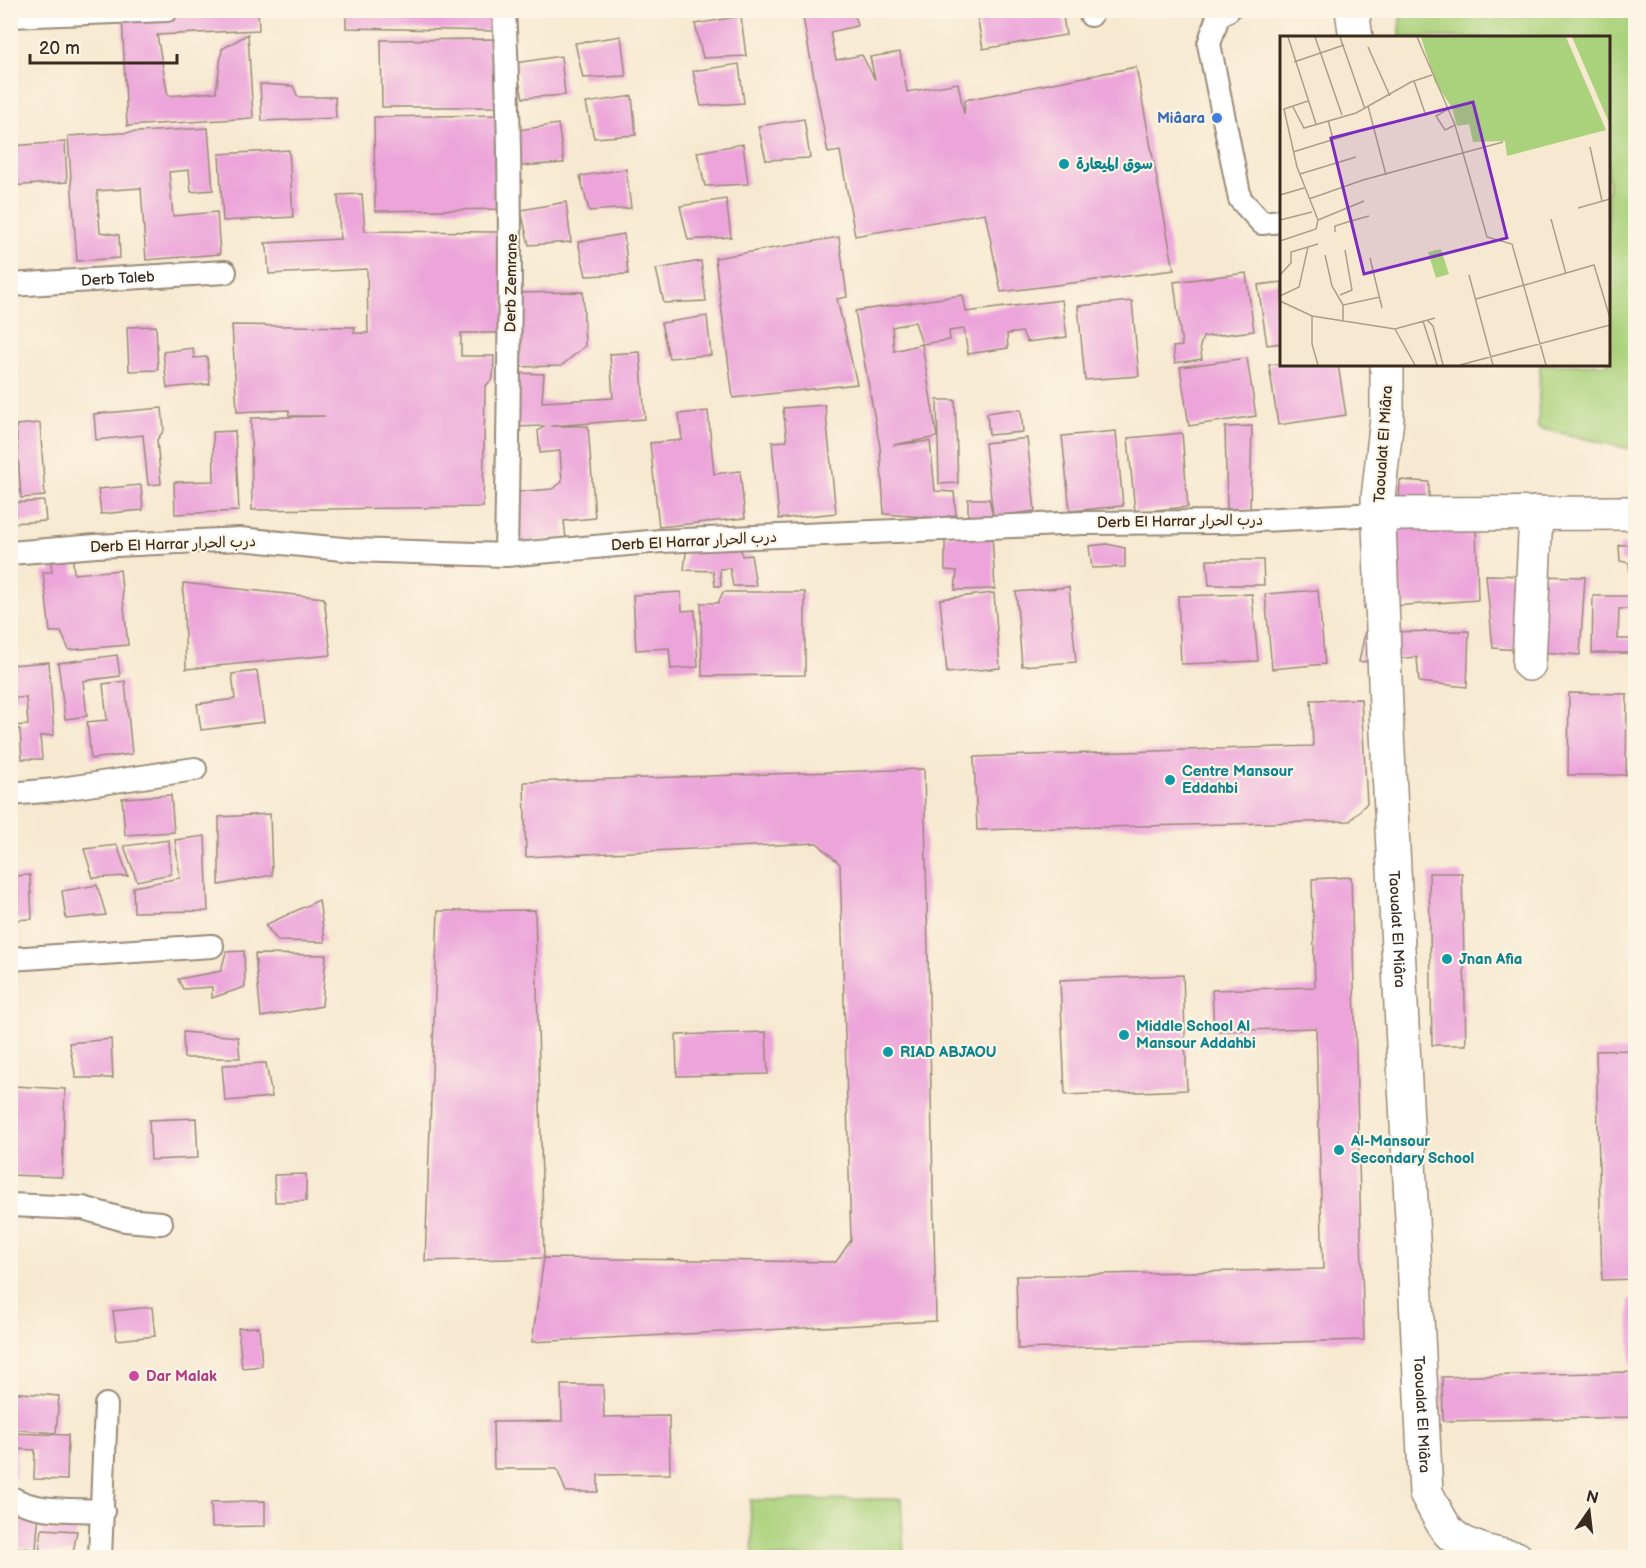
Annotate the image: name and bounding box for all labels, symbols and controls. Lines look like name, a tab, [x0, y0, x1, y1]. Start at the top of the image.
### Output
scale bar	[30, 27, 177, 65]
inset map	[1280, 36, 1610, 366]
text: 20 m	[39, 38, 80, 59]
place label: Miâara	[1157, 109, 1205, 128]
marker: Miâara	[1210, 111, 1224, 125]
place label: سوق الميعارة	[1076, 155, 1153, 174]
marker: سوق الميعارة	[1057, 157, 1071, 171]
street label: Derb Zemrane	[501, 233, 522, 333]
street label: Derb Taleb	[80, 267, 156, 291]
street label: Taoualat El Miâra	[1370, 385, 1397, 503]
street label: Derb El Harrar درب الحرار	[1097, 511, 1263, 532]
street label: Derb El Harrar درب الحرار	[611, 528, 777, 555]
street label: Derb El Harrar درب الحرار	[90, 532, 256, 557]
place label: Centre Mansour Eddahbi	[1182, 762, 1294, 798]
marker: Centre Mansour Eddahbi	[1163, 773, 1177, 787]
street label: Taoualat El Miâra	[1384, 870, 1409, 988]
place label: Jnan Afia	[1459, 950, 1522, 969]
marker: Jnan Afia	[1440, 952, 1454, 966]
place label: Middle School Al Mansour Addahbi	[1136, 1017, 1256, 1053]
marker: Middle School Al Mansour Addahbi	[1117, 1028, 1131, 1042]
place label: RIAD ABJAOU	[900, 1043, 997, 1062]
marker: RIAD ABJAOU	[881, 1045, 895, 1059]
place label: Al-Mansour Secondary School	[1350, 1132, 1474, 1168]
marker: Al-Mansour Secondary School	[1332, 1143, 1346, 1157]
street label: Taoualat El Miâra	[1409, 1355, 1434, 1474]
place label: Dar Malak	[146, 1367, 217, 1386]
marker: Dar Malak	[127, 1369, 141, 1383]
north arrow	[1559, 1481, 1619, 1541]
text: N	[1584, 1487, 1600, 1509]

